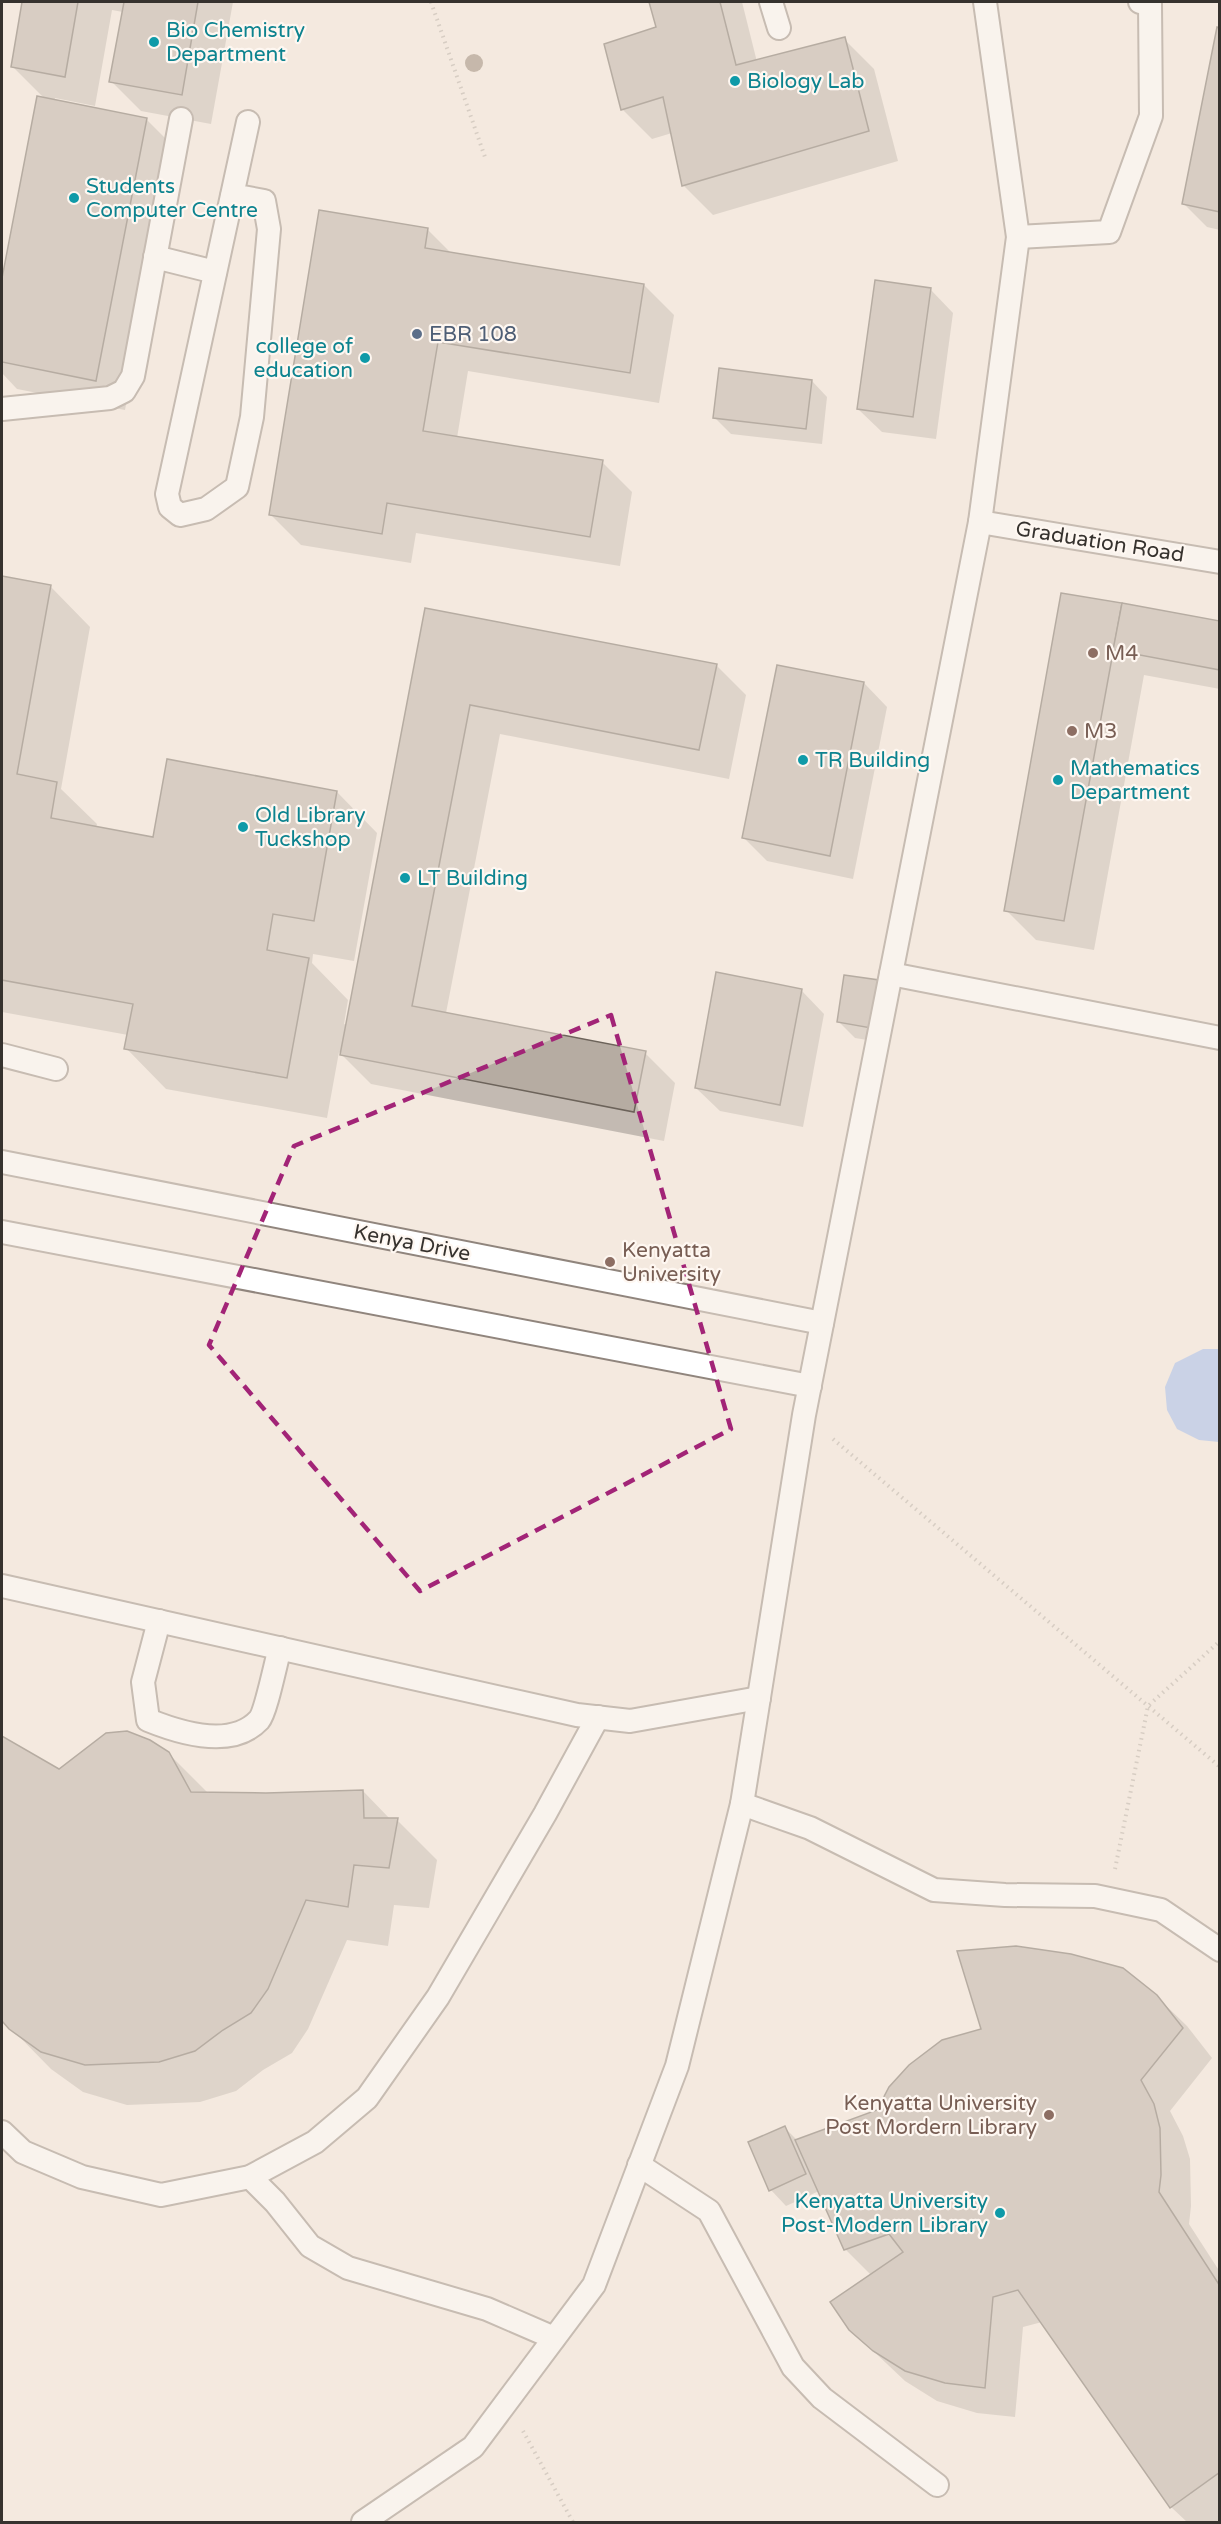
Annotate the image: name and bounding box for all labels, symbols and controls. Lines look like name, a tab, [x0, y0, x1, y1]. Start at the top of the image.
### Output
place label: Bio Chemistry Department	[166, 18, 305, 67]
marker: Bio Chemistry Department	[147, 35, 161, 49]
place label: Biology Lab	[747, 69, 865, 94]
marker: Biology Lab	[728, 74, 742, 88]
place label: Students Computer Centre	[86, 174, 258, 223]
marker: Students Computer Centre	[67, 191, 81, 205]
place label: EBR 108	[429, 322, 517, 347]
marker: EBR 108	[410, 327, 424, 341]
place label: college of education	[254, 334, 353, 383]
marker: college of education	[358, 351, 372, 365]
street label: Graduation Road	[1014, 516, 1186, 568]
place label: M4	[1105, 641, 1138, 666]
marker: M4	[1086, 646, 1100, 660]
place label: M3	[1084, 719, 1117, 744]
marker: M3	[1065, 724, 1079, 738]
place label: TR Building	[815, 748, 930, 773]
marker: TR Building	[796, 753, 810, 767]
place label: Mathematics Department	[1070, 756, 1200, 805]
marker: Mathematics Department	[1051, 773, 1065, 787]
place label: Old Library Tuckshop	[255, 803, 366, 852]
marker: Old Library Tuckshop	[236, 820, 250, 834]
place label: LT Building	[417, 866, 528, 891]
marker: LT Building	[398, 871, 412, 885]
street label: Kenya Drive	[351, 1219, 473, 1267]
place label: Kenyatta University	[622, 1238, 721, 1287]
marker: Kenyatta University	[603, 1255, 617, 1269]
place label: Kenyatta University Post Mordern Library	[825, 2091, 1037, 2140]
marker: Kenyatta University Post Mordern Library	[1042, 2108, 1056, 2122]
place label: Kenyatta University Post-Modern Library	[781, 2189, 988, 2238]
marker: Kenyatta University Post-Modern Library	[993, 2206, 1007, 2220]

